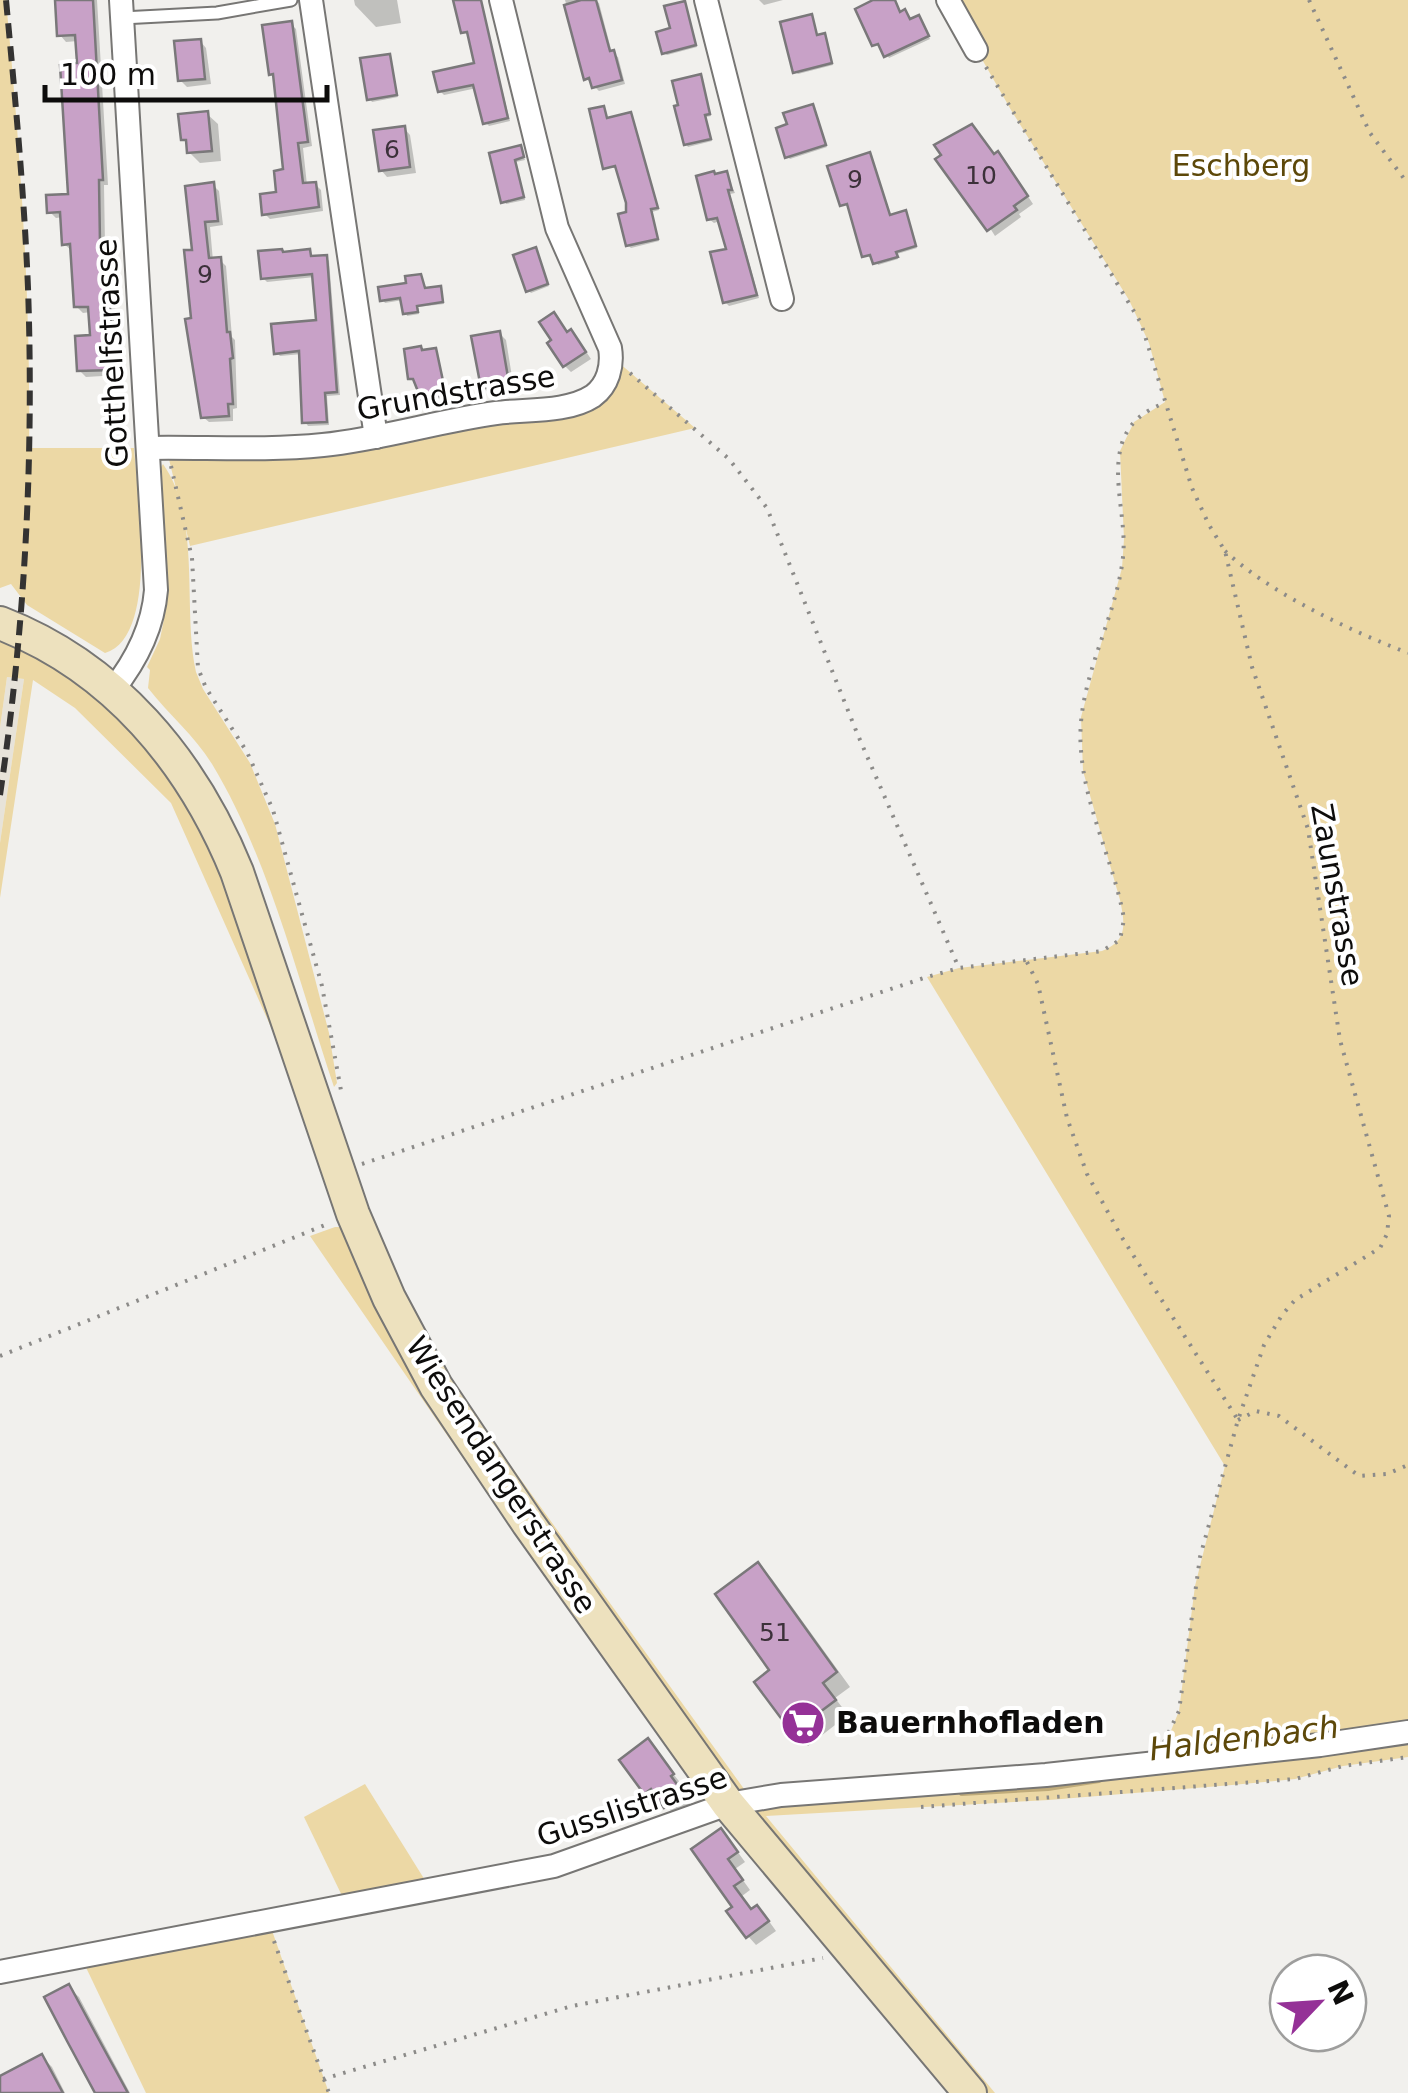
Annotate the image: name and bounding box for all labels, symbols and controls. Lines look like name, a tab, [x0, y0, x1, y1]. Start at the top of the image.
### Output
scale bar	[45, 40, 328, 102]
text: 100 m	[60, 57, 156, 92]
house number: 6	[384, 135, 400, 164]
park label: Eschberg	[1172, 148, 1310, 183]
house number: 10	[965, 161, 997, 190]
house number: 9	[847, 165, 863, 194]
street label: Gotthelfstrasse	[88, 238, 135, 468]
house number: 9	[197, 260, 213, 289]
street label: Grundstrasse	[354, 358, 558, 427]
street label: Zaunstrasse	[1304, 801, 1371, 989]
street label: Wiesendangerstrasse	[399, 1330, 604, 1620]
house number: 51	[759, 1618, 791, 1647]
supermarket icon: Bauernhofladen	[780, 1700, 826, 1746]
place label: Bauernhofladen	[836, 1705, 1105, 1740]
water label: Haldenbach	[1147, 1708, 1341, 1768]
street label: Gusslistrasse	[532, 1759, 731, 1854]
north arrow	[1268, 1953, 1368, 2053]
text: N	[1320, 1975, 1360, 2010]

